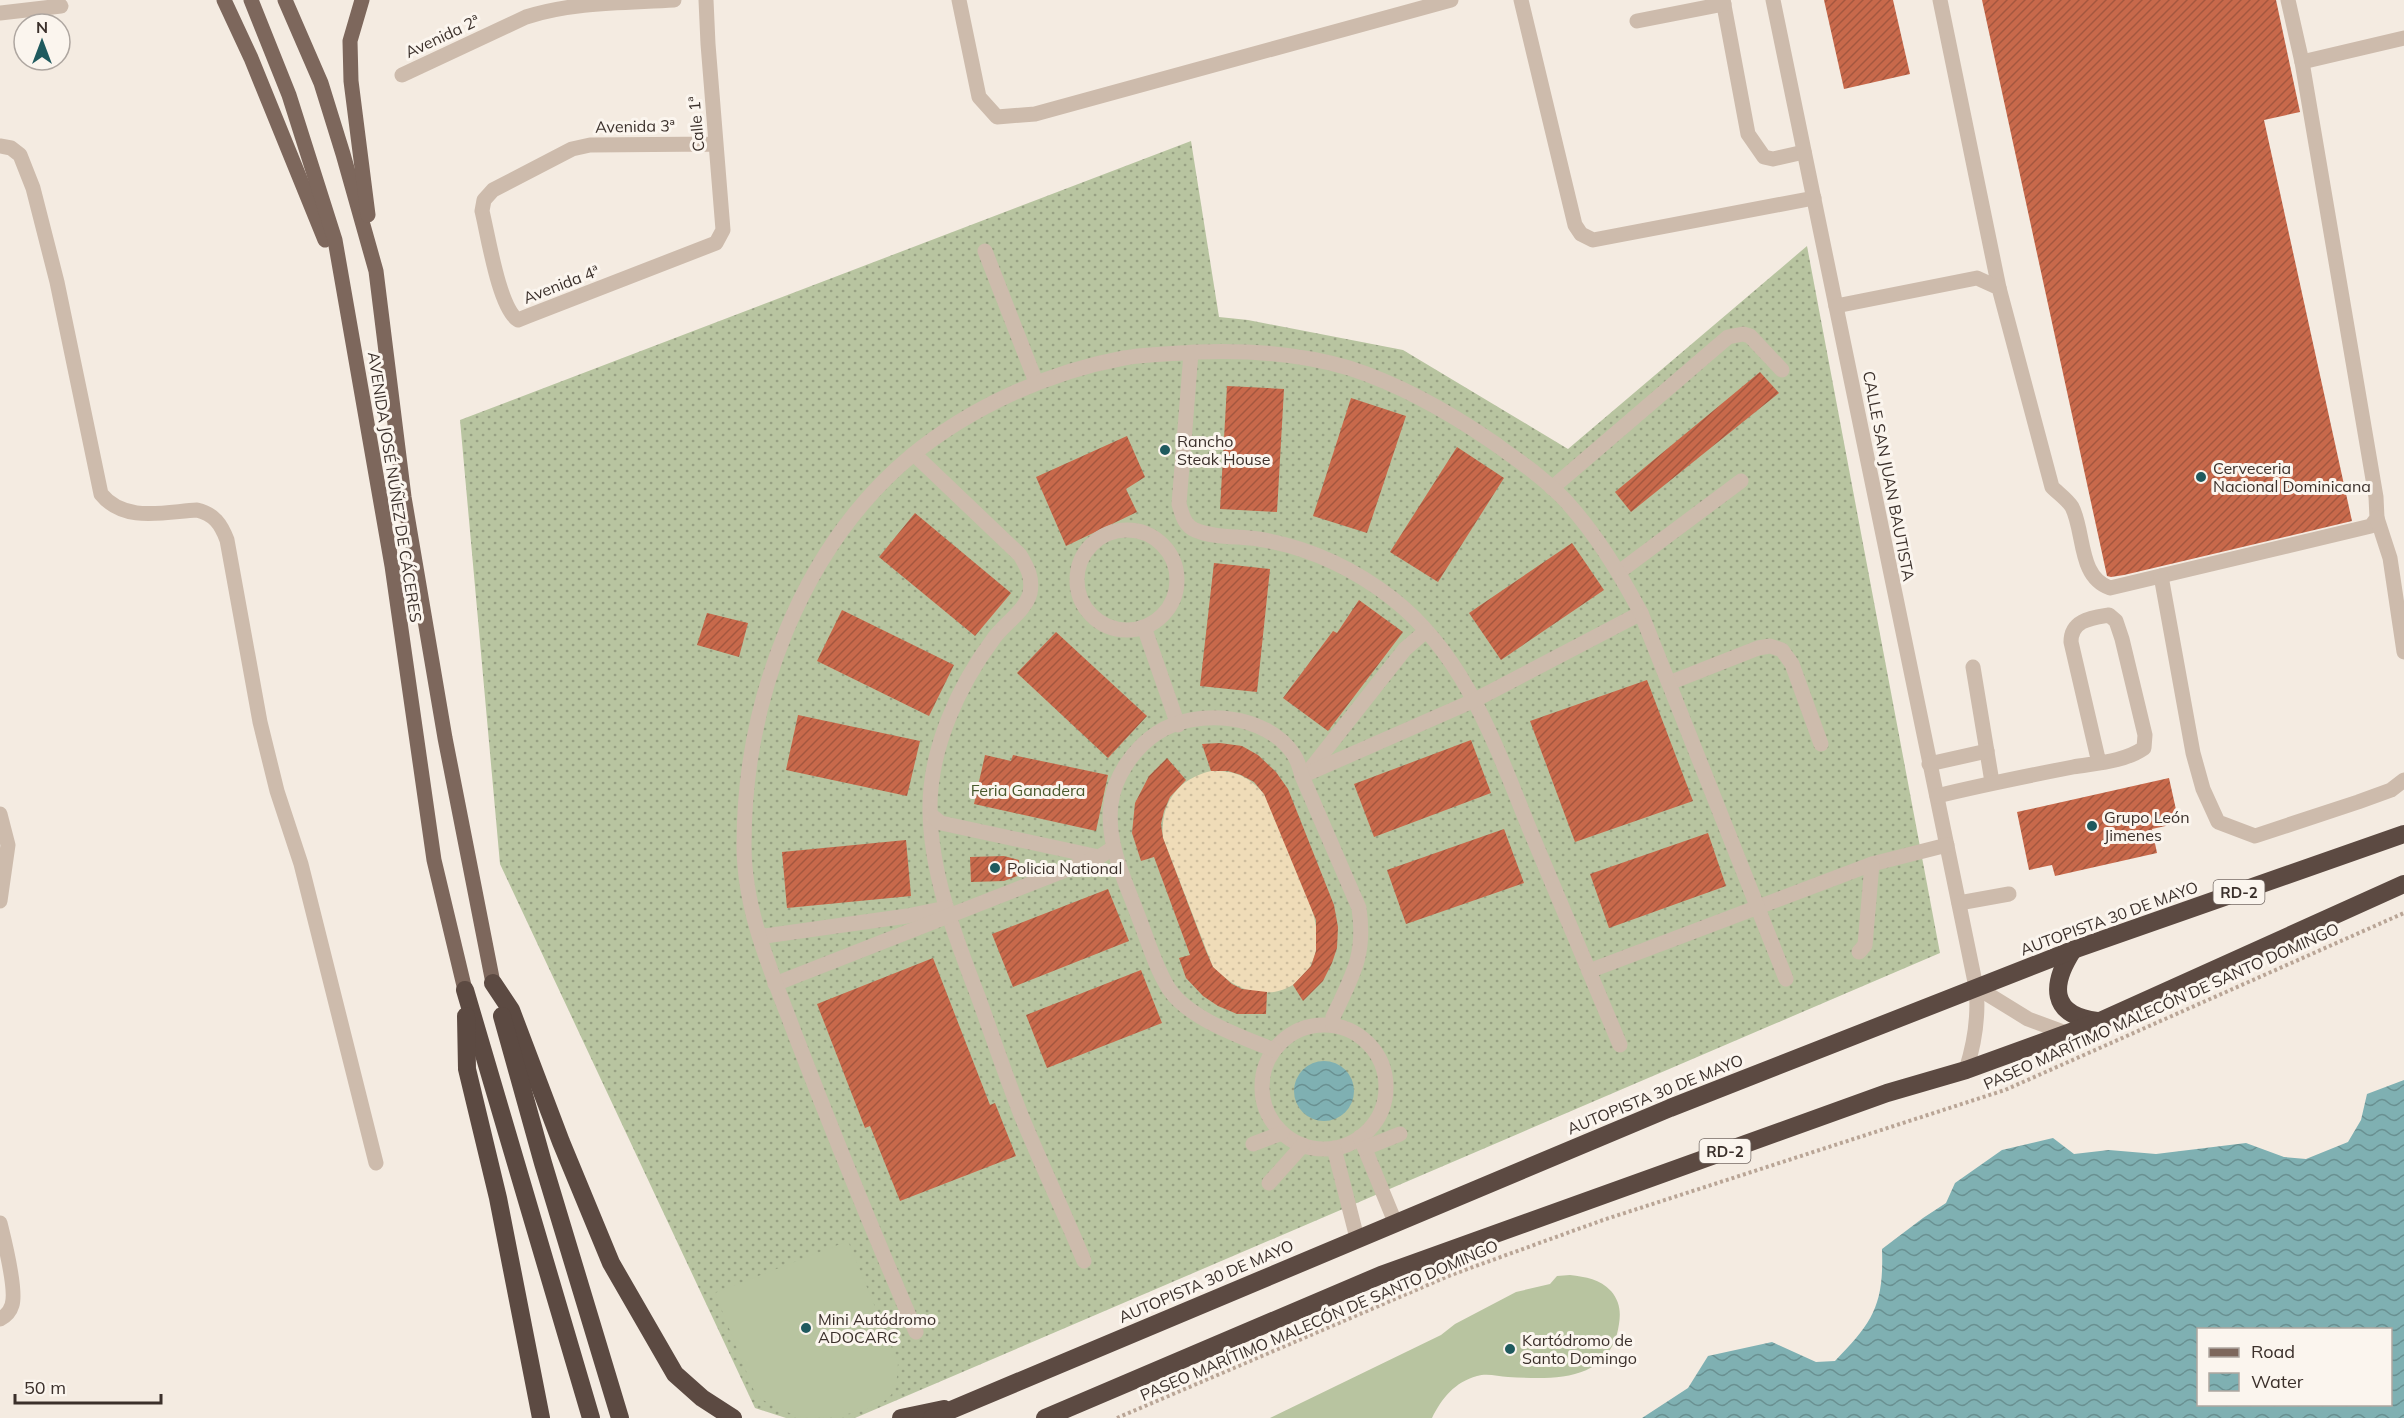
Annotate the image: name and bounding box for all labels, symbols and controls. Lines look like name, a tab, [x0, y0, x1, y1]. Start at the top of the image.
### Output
street label: Avenida 2ª	[402, 10, 482, 62]
north arrow	[12, 12, 72, 72]
text: N	[36, 17, 48, 37]
street label: Calle 1ª	[684, 95, 708, 153]
street label: Avenida 3ª	[595, 115, 675, 137]
street label: Avenida 4ª	[520, 260, 602, 308]
street label: AVENIDA JOSÉ NÚÑEZ DE CÁCERES	[364, 350, 426, 624]
street label: CALLE SAN JUAN BAUTISTA	[1859, 369, 1919, 583]
place label: Rancho Steak House	[1177, 431, 1270, 469]
marker: Rancho Steak House	[1158, 443, 1172, 457]
place label: Cerveceria Nacional Dominicana	[2213, 458, 2371, 496]
marker: Cerveceria Nacional Dominicana	[2194, 470, 2208, 484]
park label: Feria Ganadera	[971, 780, 1085, 800]
place label: Grupo León Jimenes	[2104, 807, 2190, 845]
marker: Grupo León Jimenes	[2085, 819, 2099, 833]
place label: Policia National	[1007, 858, 1122, 878]
marker: Policia National	[988, 861, 1002, 875]
street label: AUTOPISTA 30 DE MAYO	[2017, 876, 2201, 960]
road number: RD-2	[2214, 880, 2264, 904]
street label: PASEO MARÍTIMO MALECÓN DE SANTO DOMINGO	[1980, 918, 2342, 1094]
street label: AUTOPISTA 30 DE MAYO	[1564, 1050, 1746, 1138]
road number: RD-2	[1700, 1139, 1750, 1163]
street label: AUTOPISTA 30 DE MAYO	[1116, 1235, 1296, 1327]
street label: PASEO MARÍTIMO MALECÓN DE SANTO DOMINGO	[1137, 1235, 1501, 1405]
place label: Mini Autódromo ADOCARC	[818, 1309, 936, 1347]
marker: Mini Autódromo ADOCARC	[799, 1321, 813, 1335]
legend	[2197, 1328, 2392, 1406]
place label: Kartódromo de Santo Domingo	[1522, 1330, 1637, 1368]
text: Road	[2251, 1340, 2295, 1363]
marker: Kartódromo de Santo Domingo	[1503, 1342, 1517, 1356]
scale bar	[15, 1367, 160, 1405]
text: Water	[2251, 1370, 2304, 1393]
text: 50 m	[24, 1376, 66, 1399]

